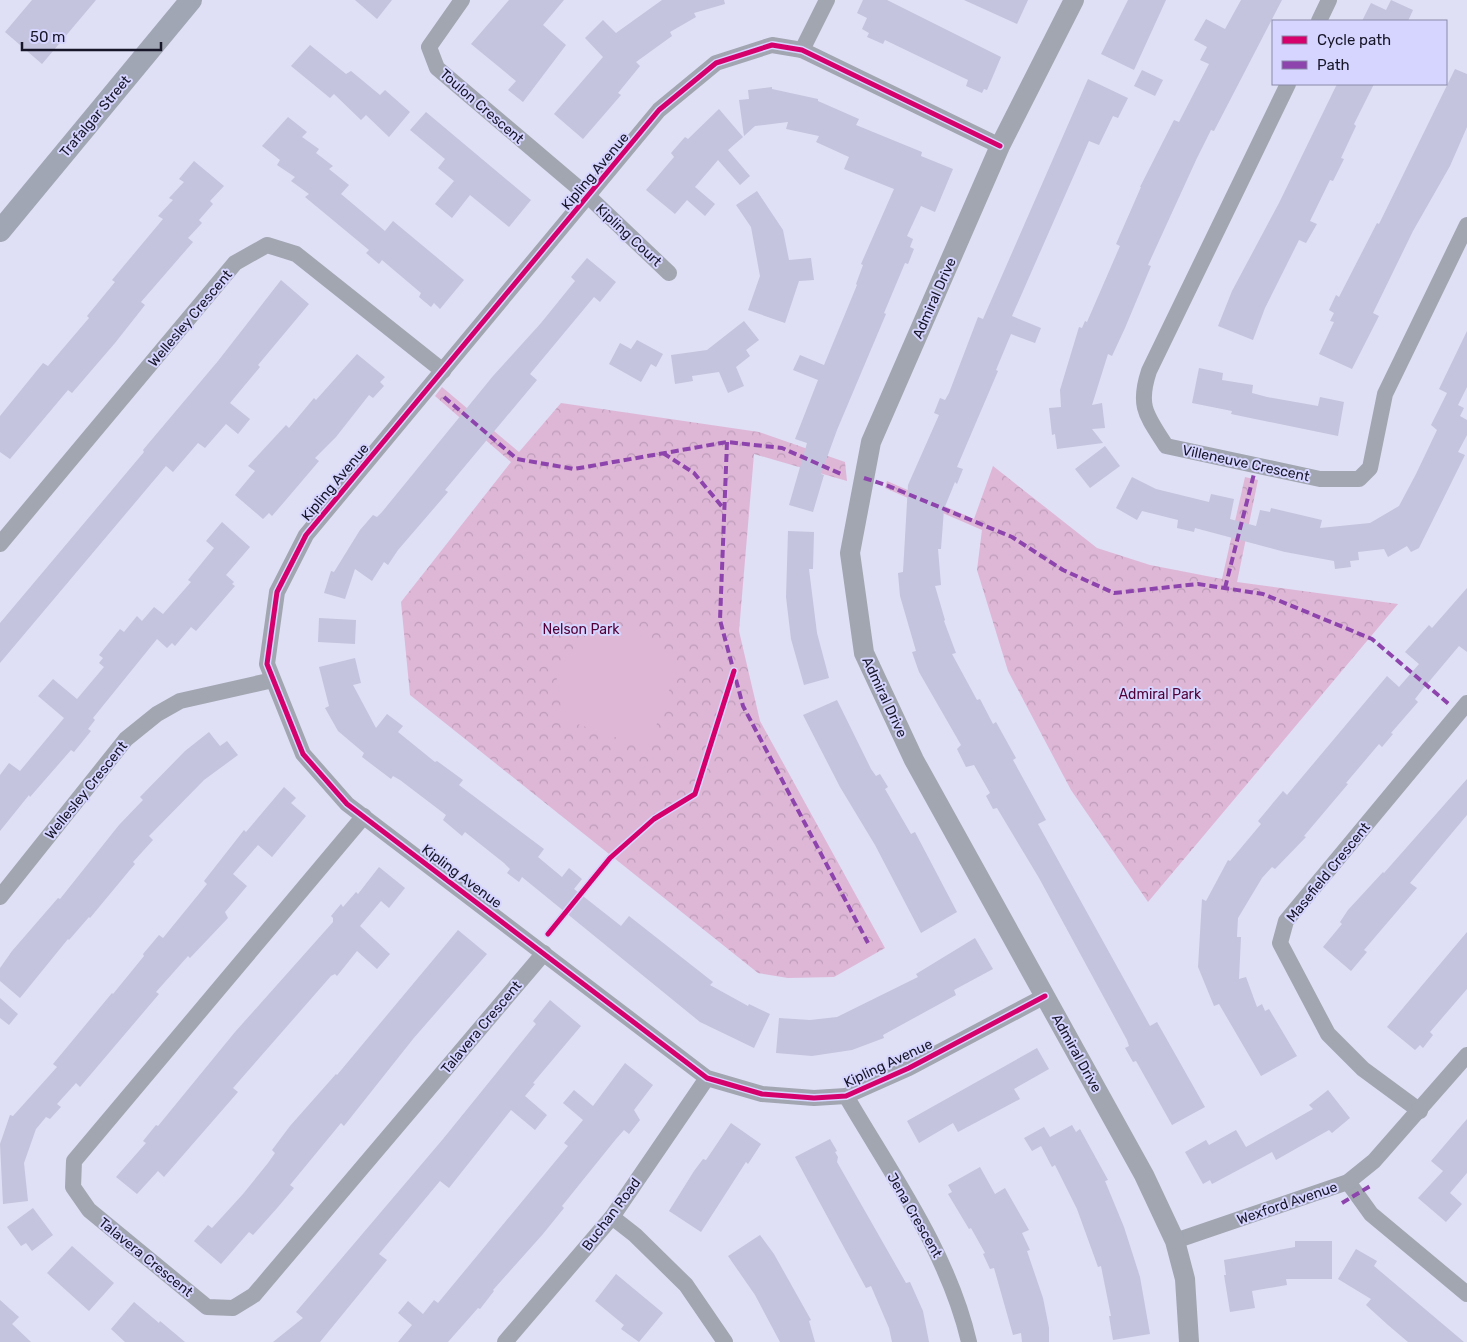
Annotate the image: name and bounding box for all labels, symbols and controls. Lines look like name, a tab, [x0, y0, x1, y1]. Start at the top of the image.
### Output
scale bar	[22, 20, 161, 52]
legend	[1272, 20, 1447, 85]
text: 50 m	[30, 28, 65, 46]
text: Cycle path	[1317, 31, 1391, 49]
text: Path	[1317, 56, 1350, 74]
street label: Toulon Crescent	[436, 65, 527, 148]
street label: Trafalgar Street	[56, 72, 135, 161]
street label: Kipling Avenue	[558, 129, 633, 214]
street label: Kipling Court	[592, 201, 665, 271]
street label: Admiral Drive	[909, 255, 960, 341]
street label: Wellesley Crescent	[145, 266, 236, 370]
street label: Kipling Avenue	[298, 440, 373, 525]
street label: Villeneuve Crescent	[1181, 442, 1312, 485]
park label: Nelson Park	[542, 621, 620, 638]
street label: Admiral Drive	[858, 654, 911, 740]
park label: Admiral Park	[1119, 686, 1202, 703]
street label: Wellesley Crescent	[42, 737, 131, 843]
street label: Masefield Crescent	[1283, 819, 1374, 926]
street label: Kipling Avenue	[418, 841, 505, 912]
street label: Talavera Crescent	[438, 977, 526, 1077]
street label: Admiral Drive	[1048, 1011, 1105, 1096]
street label: Kipling Avenue	[841, 1035, 935, 1091]
street label: Jena Crescent	[883, 1170, 946, 1261]
street label: Buchan Road	[578, 1175, 644, 1254]
street label: Wexford Avenue	[1235, 1178, 1340, 1229]
street label: Talavera Crescent	[95, 1214, 197, 1301]

